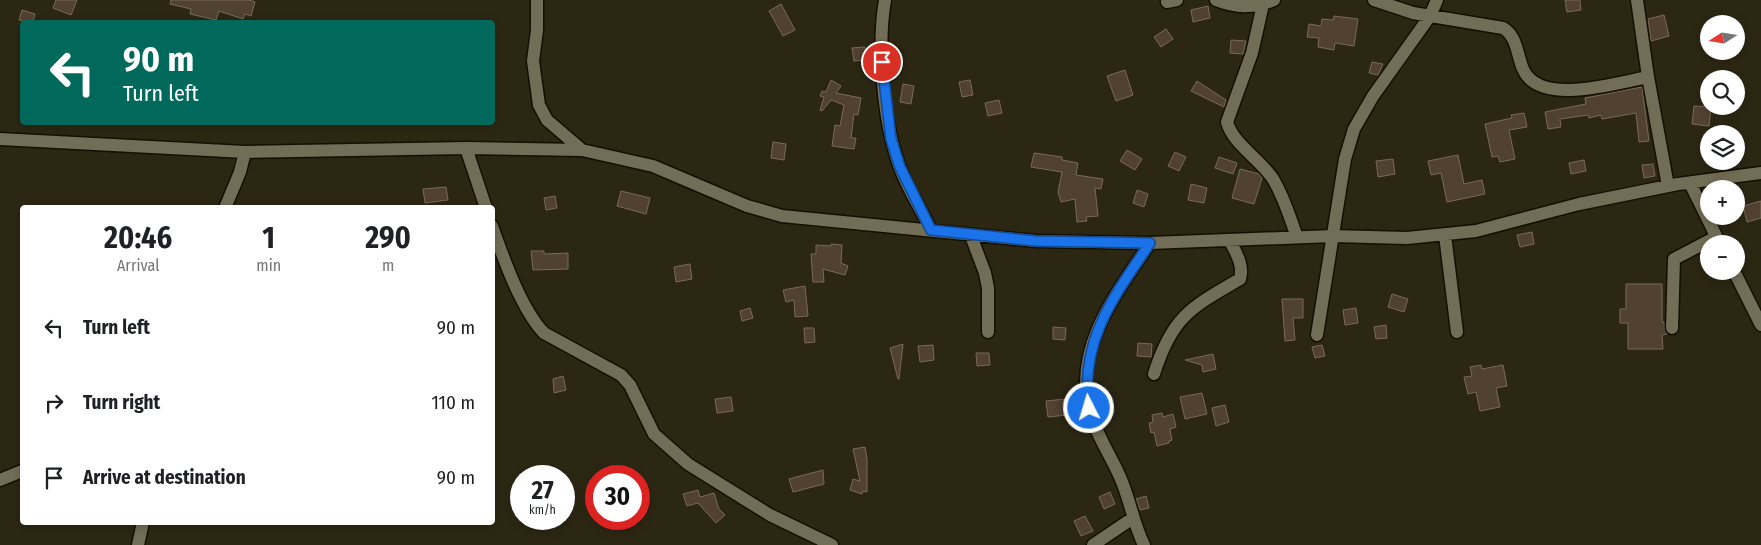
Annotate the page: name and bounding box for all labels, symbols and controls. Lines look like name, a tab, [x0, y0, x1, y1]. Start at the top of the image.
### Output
north arrow	[1700, 15, 1745, 60]
map controls	[1700, 15, 1745, 280]
text: 90 m	[123, 38, 194, 80]
icon: left	[40, 40, 105, 105]
pin	[861, 41, 903, 83]
icon: arrive	[868, 48, 896, 76]
button: search	[1700, 70, 1745, 115]
text: Turn left	[123, 80, 199, 107]
button: layers	[1700, 125, 1745, 170]
button: +	[1700, 180, 1745, 225]
text: 20:46	[104, 220, 172, 256]
text: 1	[262, 220, 275, 256]
text: 290	[365, 220, 411, 256]
button: −	[1700, 235, 1745, 280]
text: Arrival	[117, 256, 159, 275]
text: min	[256, 256, 281, 275]
text: m	[382, 256, 394, 275]
icon: left	[40, 314, 68, 342]
text: Turn left	[83, 316, 150, 339]
text: 90 m	[437, 316, 475, 339]
position arrow	[1062, 381, 1114, 433]
icon: right	[40, 389, 68, 417]
text: Turn right	[83, 391, 160, 414]
text: 110 m	[431, 391, 475, 414]
icon: arrive	[40, 464, 68, 492]
speed limit sign: 30	[585, 465, 650, 530]
text: Arrive at destination	[83, 466, 246, 489]
text: 90 m	[437, 466, 475, 489]
text: 27	[531, 476, 554, 506]
text: km/h	[529, 503, 556, 517]

